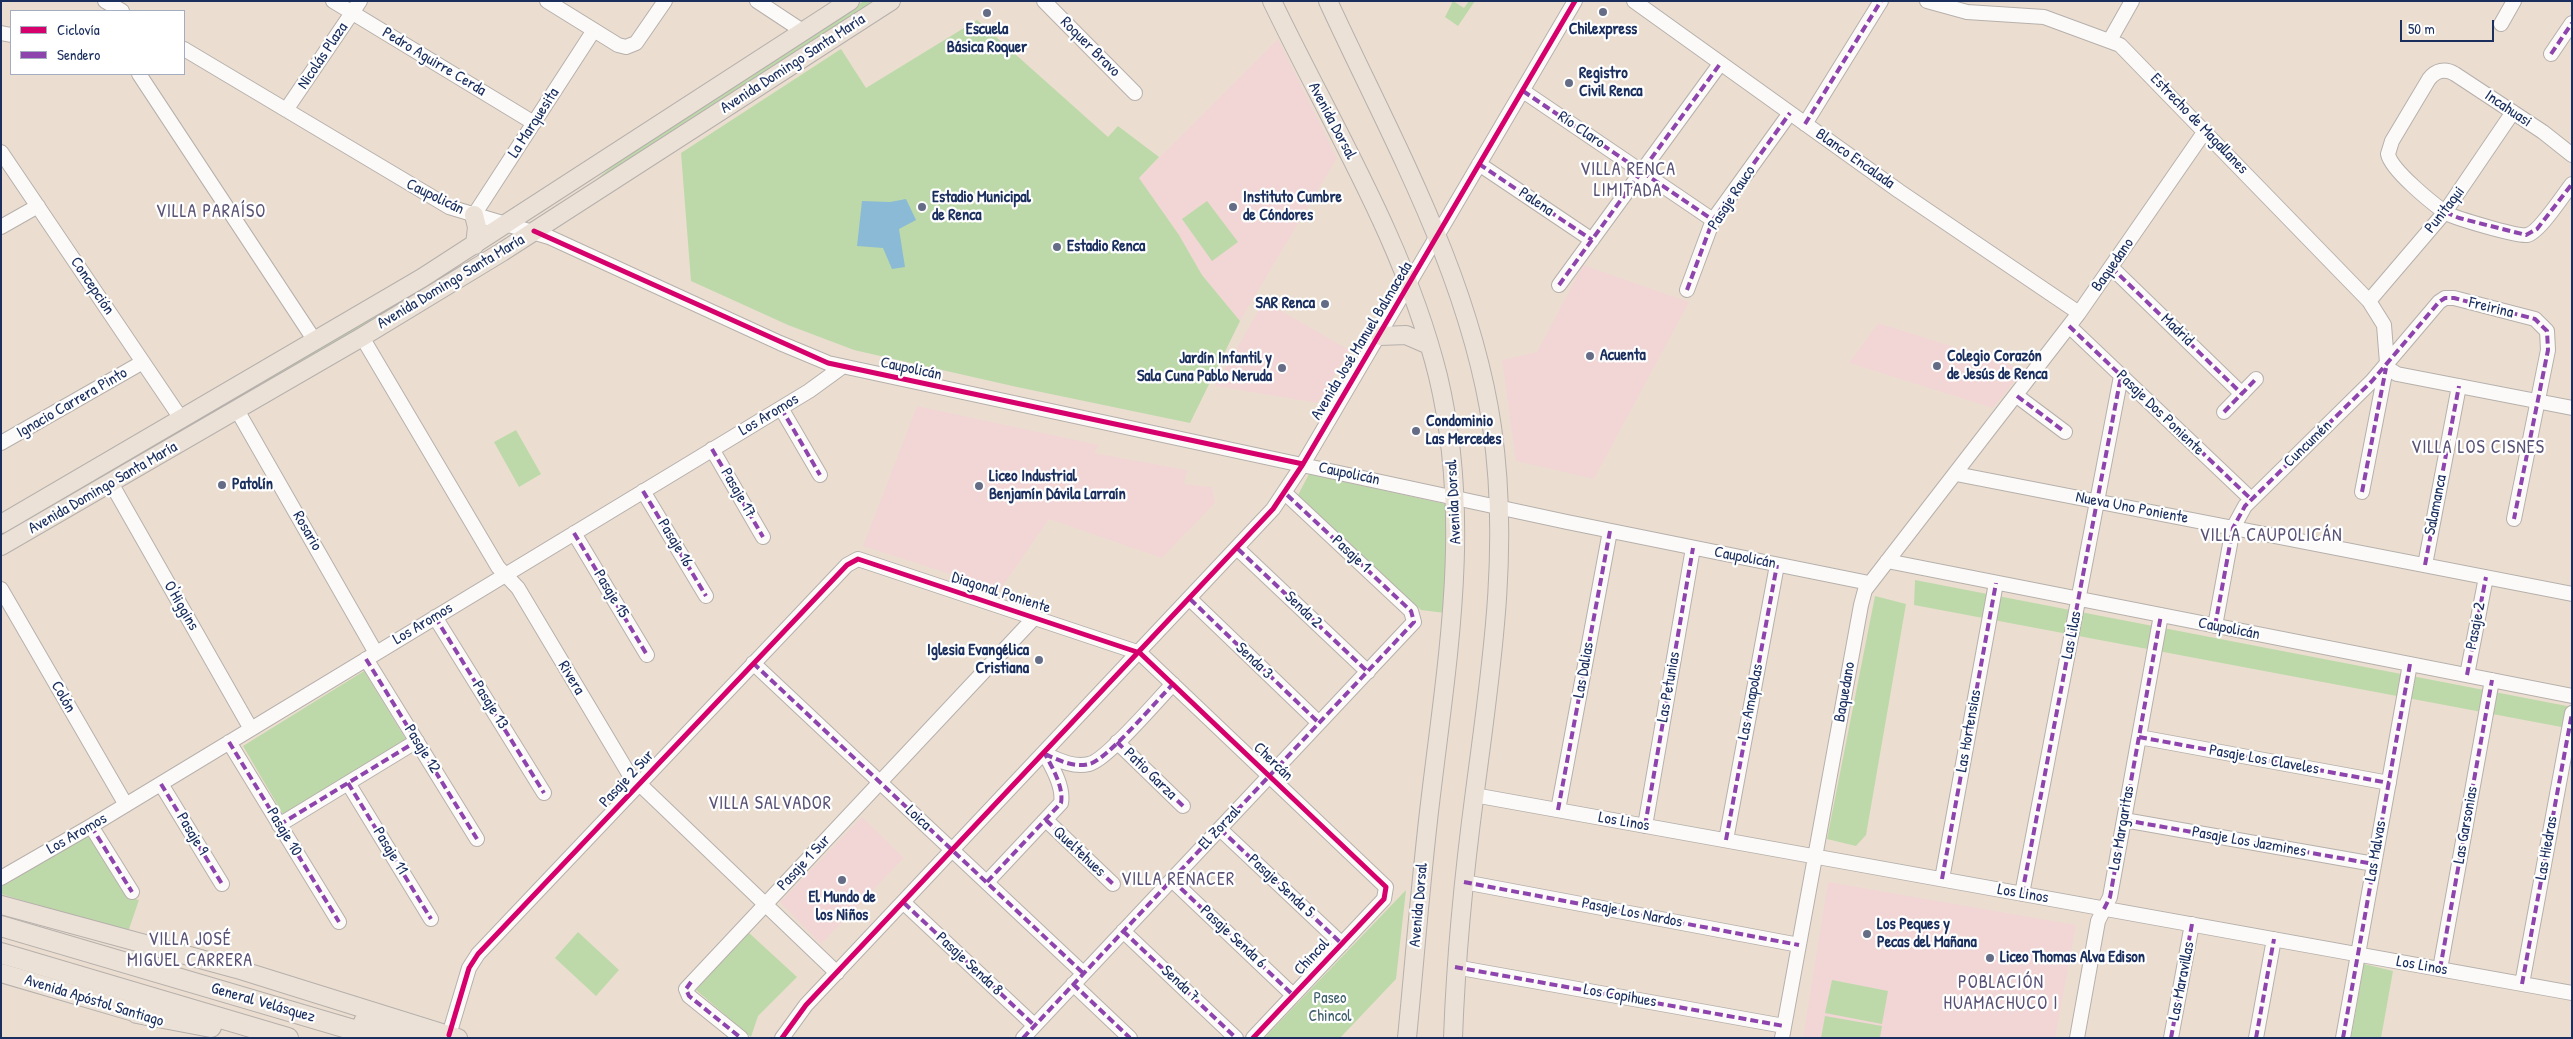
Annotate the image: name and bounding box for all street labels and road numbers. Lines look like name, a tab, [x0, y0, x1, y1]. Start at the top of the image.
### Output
street label: Avenida Domingo Santa María	[717, 10, 869, 118]
street label: Roquer Bravo	[1056, 13, 1124, 81]
street label: Nicolás Plaza	[294, 19, 352, 93]
street label: Pedro Aguirre Cerda	[379, 23, 489, 101]
street label: Estrecho de Magallanes	[2146, 70, 2252, 178]
street label: Avenida Dorsal	[1304, 79, 1360, 163]
street label: La Marquesita	[504, 84, 564, 162]
street label: Incahuasi	[2481, 86, 2535, 132]
street label: Río Claro	[1554, 107, 1608, 153]
street label: Blanco Encalada	[1812, 125, 1898, 193]
street label: Pasaje Rauco	[1704, 162, 1760, 234]
street label: Caupolicán	[403, 175, 467, 219]
street label: Palena	[1515, 183, 1557, 221]
street label: Punitaqui	[2421, 183, 2469, 237]
street label: Avenida Domingo Santa María	[374, 230, 528, 334]
street label: Baquedano	[2088, 235, 2138, 295]
street label: Concepción	[66, 254, 118, 318]
street label: Avenida José Manuel Balmaceda	[1307, 259, 1417, 423]
street label: Freirina	[2467, 293, 2515, 323]
street label: Madrid	[2157, 310, 2197, 350]
street label: Caupolicán	[879, 353, 943, 385]
street label: Ignacio Carrera Pinto	[13, 364, 131, 442]
street label: Pasaje Dos Poniente	[2112, 366, 2208, 460]
street label: Los Aromos	[736, 390, 802, 440]
street label: Cuncumén	[2280, 416, 2336, 472]
street label: Avenida Domingo Santa María	[25, 438, 181, 538]
street label: Caupolicán	[1317, 458, 1381, 490]
street label: Avenida Dorsal	[1442, 459, 1466, 545]
street label: Pasaje 17	[716, 465, 760, 521]
street label: Salamanca	[2421, 473, 2451, 537]
street label: Nueva Uno Poniente	[2074, 488, 2190, 528]
street label: Rosario	[288, 508, 326, 554]
street label: Pasaje 16	[653, 516, 697, 570]
street label: Pasaje 1	[1328, 531, 1374, 577]
street label: Caupolicán	[1713, 543, 1777, 573]
street label: Pasaje 15	[589, 566, 633, 622]
street label: Diagonal Poniente	[949, 568, 1053, 618]
street label: O'Higgins	[159, 578, 203, 634]
street label: Senda 2	[1280, 588, 1326, 632]
street label: Los Aromos	[390, 599, 456, 649]
street label: Pasaje 2	[2462, 601, 2490, 651]
street label: Las Lilas	[2058, 609, 2086, 661]
street label: Caupolicán	[2197, 614, 2261, 644]
street label: Senda 3	[1231, 639, 1277, 683]
street label: Las Dalias	[1570, 641, 1598, 699]
street label: Las Petunias	[1653, 650, 1685, 724]
street label: Rivera	[553, 658, 589, 698]
street label: Baquedano	[1830, 660, 1860, 724]
street label: Las Amapolas	[1734, 662, 1768, 742]
street label: Pasaje 13	[468, 677, 512, 733]
street label: Colón	[46, 678, 80, 716]
street label: Las Hortensias	[1952, 688, 1986, 774]
street label: Pasaje 12	[400, 721, 444, 777]
street label: Chercán	[1249, 739, 1297, 785]
street label: Pasaje Los Claveles	[2208, 741, 2320, 779]
street label: Patio Garza	[1119, 744, 1181, 804]
street label: Pasaje 2 Sur	[596, 746, 658, 812]
street label: Las Margaritas	[2105, 784, 2139, 872]
street label: Las Garsonias	[2450, 785, 2482, 865]
street label: Loica	[901, 801, 935, 835]
street label: El Zorzal	[1195, 802, 1245, 854]
street label: Pasaje 10	[262, 804, 306, 860]
street label: Los Linos	[1597, 808, 1651, 836]
street label: Los Aromos	[44, 809, 110, 859]
street label: Pasaje 9	[172, 809, 212, 859]
street label: Las Hiedras	[2532, 815, 2562, 881]
street label: Las Malvas	[2361, 819, 2391, 883]
street label: Pasaje Los Jazmines	[2190, 822, 2308, 862]
street label: Queltehues	[1049, 823, 1109, 881]
street label: Pasaje 11	[368, 824, 412, 878]
street label: Pasaje 1 Sur	[773, 831, 835, 895]
street label: Pasaje Senda 5	[1244, 850, 1318, 922]
street label: Avenida Dorsal	[1406, 862, 1432, 948]
street label: Los Linos	[1996, 880, 2050, 908]
street label: Pasaje Los Nardos	[1580, 894, 1684, 932]
street label: Pasaje Senda 6	[1196, 901, 1270, 973]
street label: Pasaje Senda 8	[932, 928, 1006, 1000]
street label: Chincol	[1290, 935, 1334, 979]
street label: Las Maravillas	[2165, 940, 2199, 1022]
street label: Los Linos	[2395, 952, 2449, 980]
street label: Senda 7	[1157, 962, 1203, 1006]
street label: Avenida Apóstol Santiago	[22, 971, 166, 1031]
street label: General Velásquez	[209, 979, 317, 1027]
street label: Los Copihues	[1582, 980, 1658, 1012]

